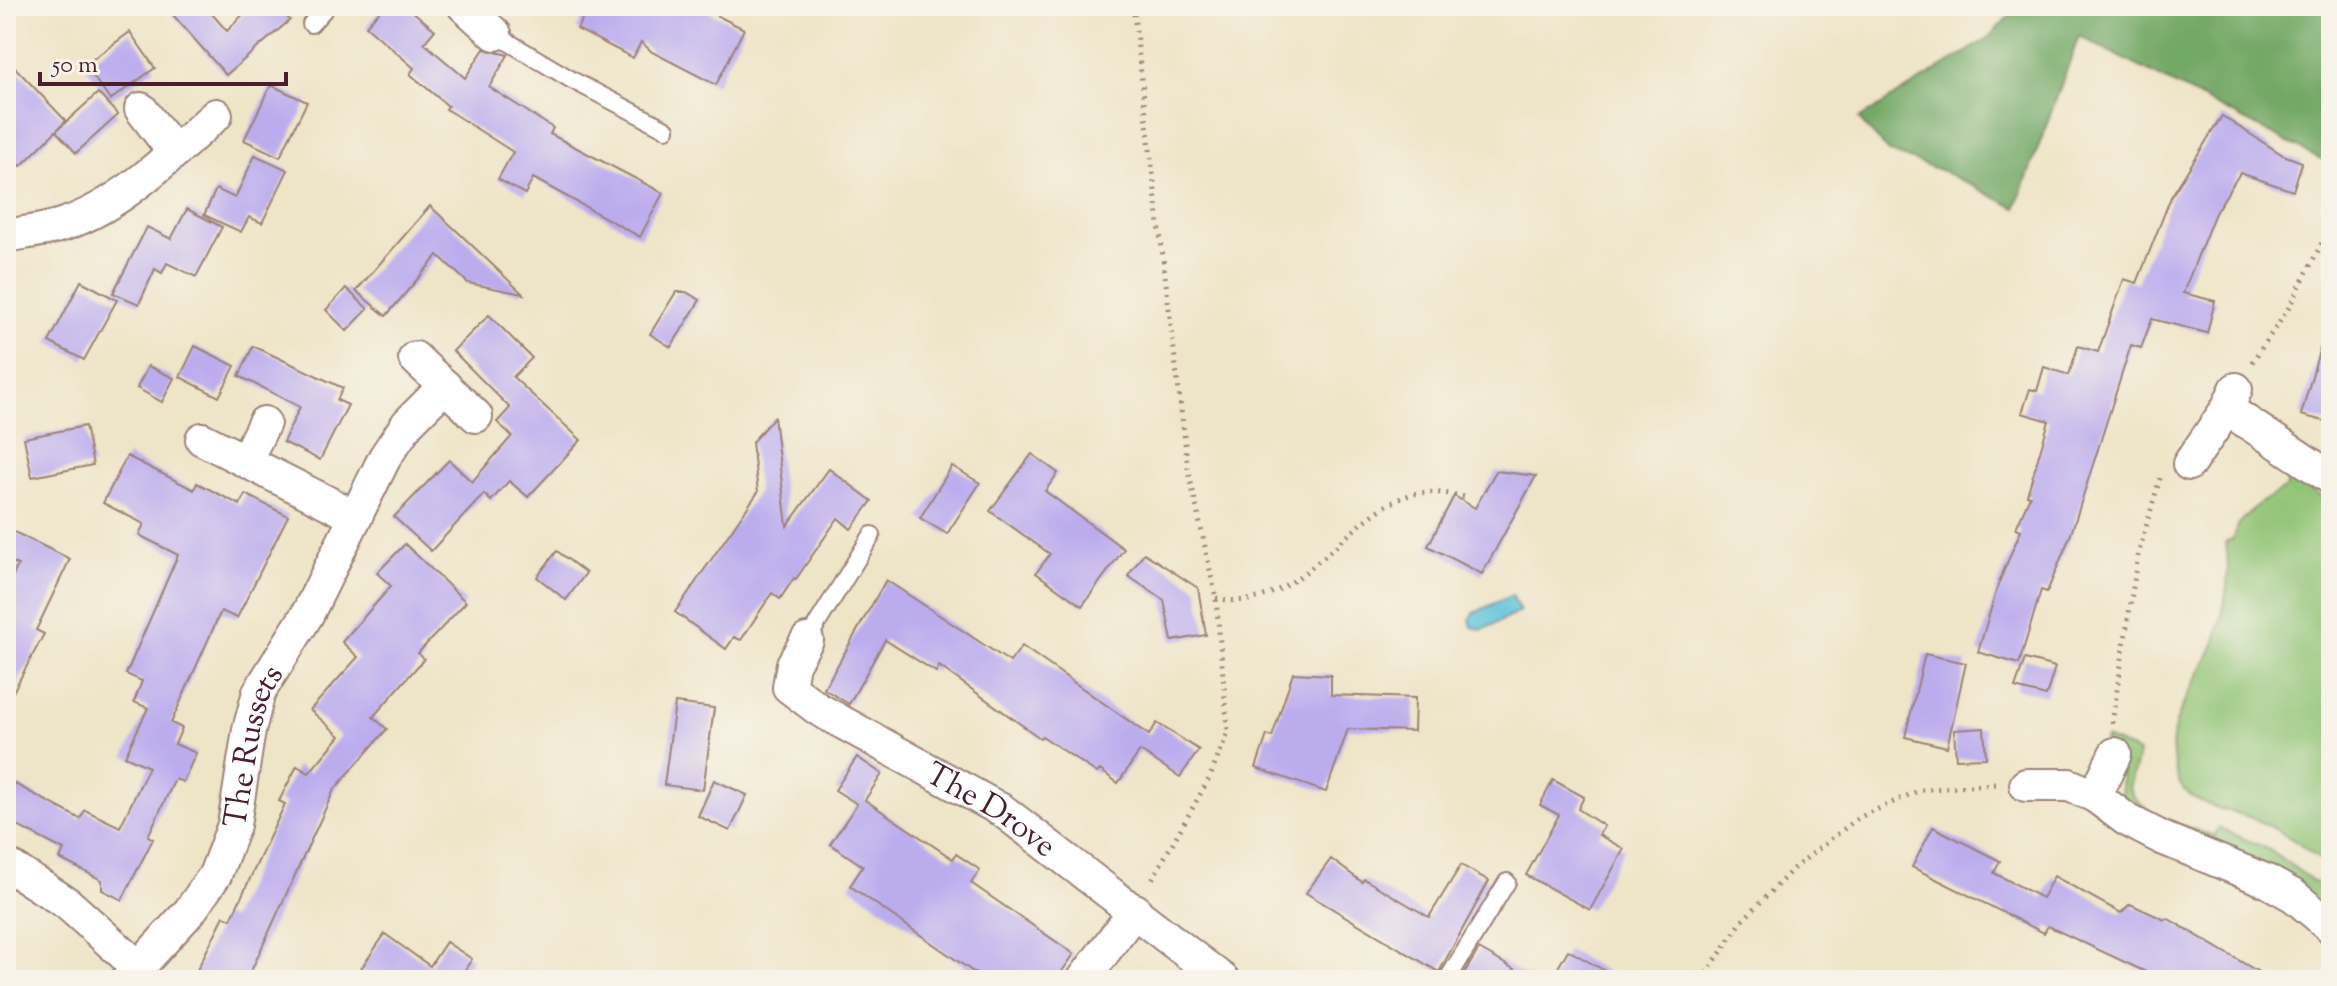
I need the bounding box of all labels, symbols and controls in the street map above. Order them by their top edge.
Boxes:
scale bar [40,36,286,86]
text: 50 m [50,49,98,83]
street label: The Russets [214,657,296,831]
street label: The Drove [916,753,1065,870]

